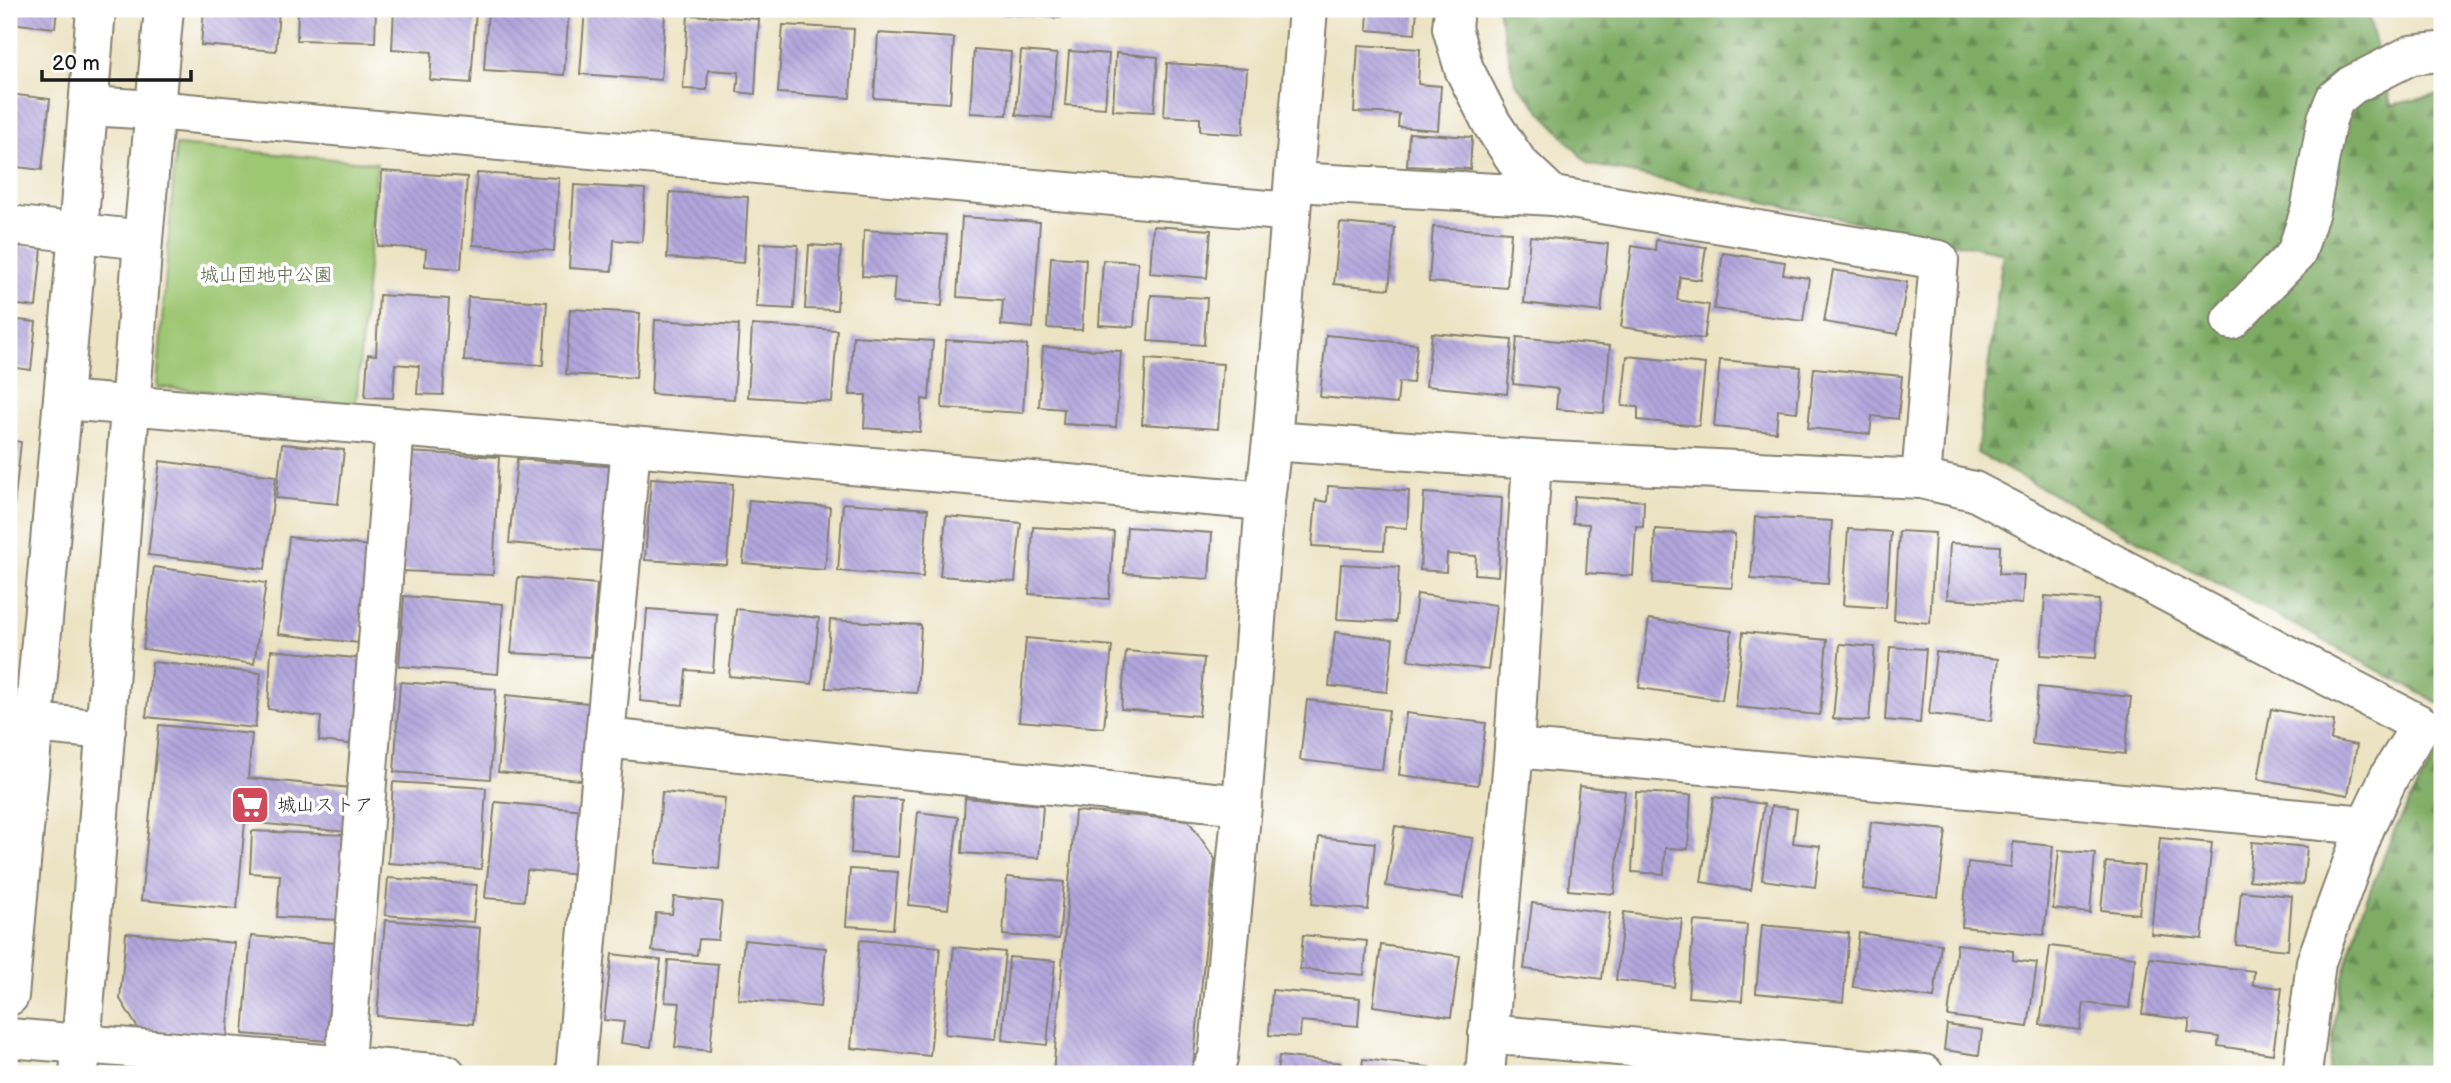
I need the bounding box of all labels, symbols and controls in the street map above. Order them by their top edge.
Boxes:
scale bar [42,38,191,82]
text: 20 m [52,51,100,76]
park label: 城山団地中公園 [199,264,333,287]
supermarket icon: 城山ストア [229,784,271,826]
place label: 城山ストア [277,794,374,817]

